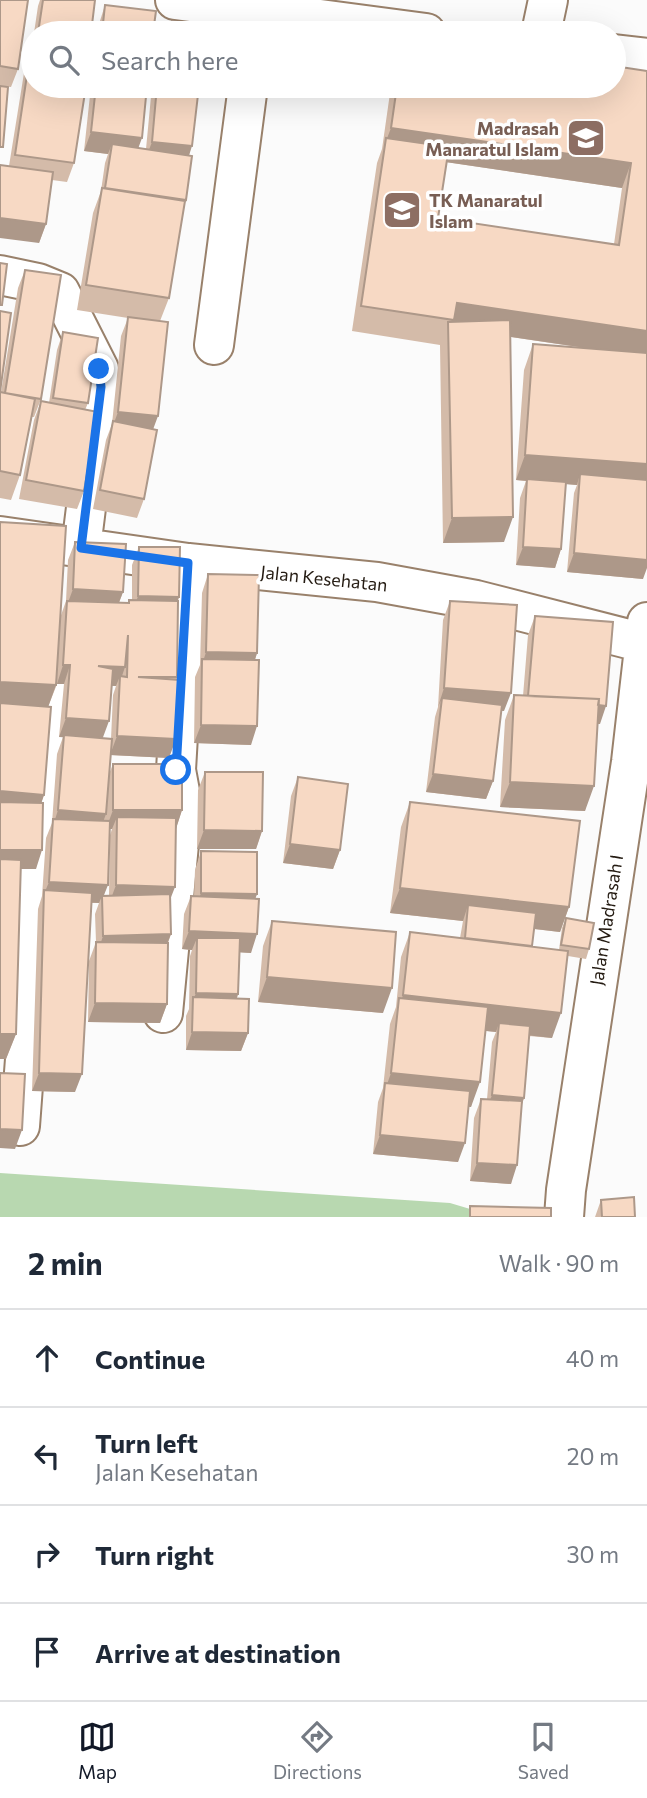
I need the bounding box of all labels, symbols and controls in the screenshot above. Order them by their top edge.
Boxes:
search box [21,21,626,98]
icon: search [45,41,83,79]
text: Search here [101,44,239,75]
place label: Madrasah Manaratul Islam [425,117,559,160]
school or university icon: Madrasah Manaratul Islam [565,117,607,159]
school or university icon: TK Manaratul Islam [381,189,423,231]
place label: TK Manaratul Islam [429,189,543,232]
route end [83,353,114,384]
street label: Jalan Kesehatan [259,560,389,596]
route start [160,754,191,785]
street label: Jalan Madrasah I [585,853,627,987]
text: 2 min [28,1244,103,1281]
text: Walk · 90 m [499,1249,619,1277]
icon: ahead [28,1339,66,1377]
text: Continue [95,1343,205,1374]
text: 40 m [566,1344,619,1372]
text: Turn left [95,1427,198,1458]
icon: left [28,1437,66,1475]
text: 20 m [567,1442,619,1470]
text: Jalan Kesehatan [95,1458,258,1486]
icon: right [28,1535,66,1573]
text: Turn right [95,1539,214,1570]
text: 30 m [566,1540,619,1568]
icon: arrive [28,1633,66,1671]
text: Arrive at destination [95,1637,341,1668]
tab: Map [78,1718,117,1783]
tab: Directions [273,1718,362,1783]
tab: Saved [518,1718,569,1783]

